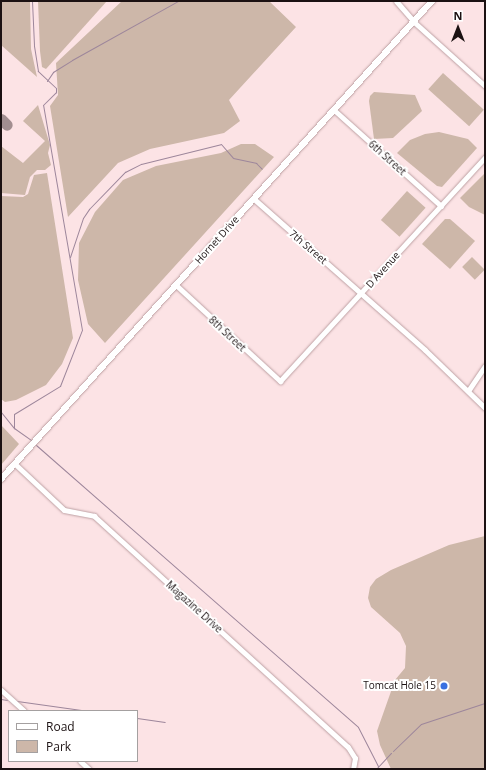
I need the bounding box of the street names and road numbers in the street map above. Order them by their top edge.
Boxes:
street label: 6th Street [366,138,408,178]
street label: Hornet Drive [193,214,241,266]
street label: 7th Street [287,227,329,267]
street label: D Avenue [364,249,402,291]
street label: 8th Street [206,314,248,354]
street label: Magazine Drive [163,579,225,635]

